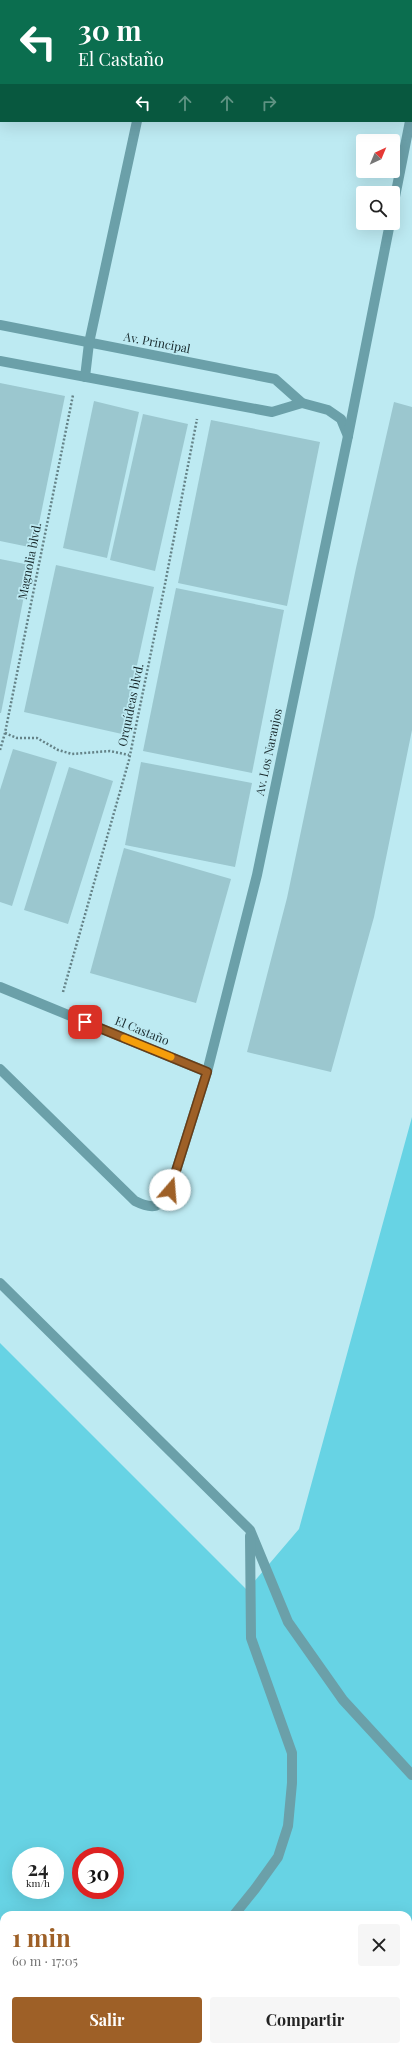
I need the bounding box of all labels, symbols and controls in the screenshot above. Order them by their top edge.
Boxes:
text: 30 m [78,11,142,48]
icon: left [12,16,64,68]
text: El Castaño [78,47,164,71]
icon: left [132,92,154,114]
icon: ahead [174,92,196,114]
icon: ahead [216,92,238,114]
icon: right [258,92,280,114]
north arrow [356,134,400,178]
map controls [356,134,400,230]
button: search [356,186,400,230]
street label: Av. Principal [121,328,192,356]
street label: Magnolia blvd. [14,521,44,601]
street label: Orquídeas blvd. [113,662,147,748]
street label: Av. Los Naranjos [251,707,285,798]
pin [68,1005,102,1039]
icon: arrive [74,1011,96,1033]
street label: El Castaño [113,1012,172,1048]
position arrow [149,1169,191,1211]
speed limit sign: 30 [72,1847,124,1899]
text: 24 [27,1854,49,1881]
text: km/h [26,1876,50,1890]
text: 1 min [12,1921,71,1953]
button: close [358,1924,400,1966]
text: 60 m · 17:05 [12,1952,78,1969]
button: Salir [12,1997,202,2043]
button: Compartir [210,1997,400,2043]

